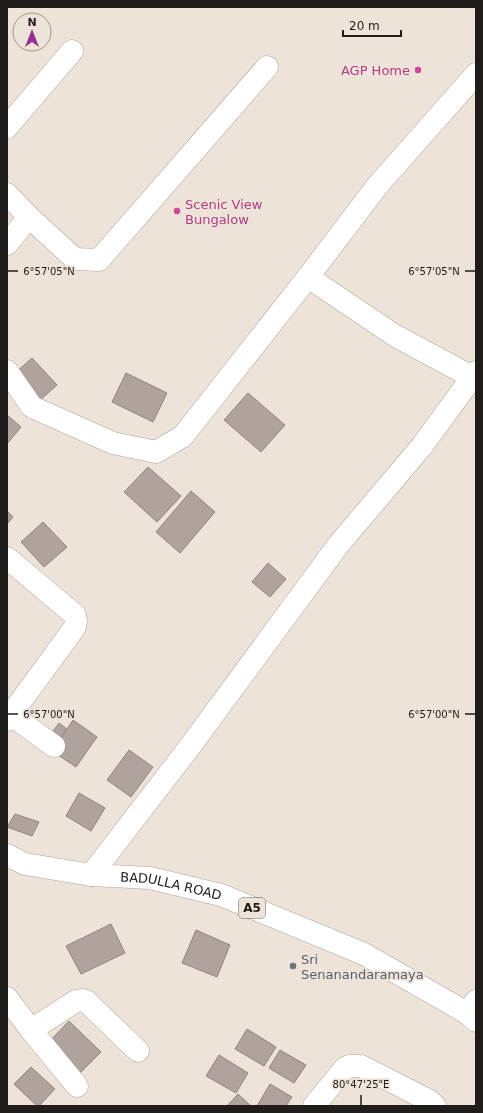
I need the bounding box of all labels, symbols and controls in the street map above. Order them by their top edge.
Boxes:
north arrow [12,12,52,52]
scale bar [343,12,401,38]
text: N [27,16,37,29]
text: 20 m [349,19,380,33]
place label: AGP Home [341,63,410,78]
marker: AGP Home [413,65,423,75]
place label: Scenic View Bungalow [185,197,263,227]
marker: Scenic View Bungalow [172,206,182,216]
text: 6°57'05"N [23,266,75,277]
text: 6°57'05"N [408,266,460,277]
text: 6°57'00"N [23,709,75,720]
text: 6°57'00"N [408,709,460,720]
street label: BADULLA ROAD [120,870,223,903]
road number: A5 [239,898,265,918]
place label: Sri Senanandaramaya [301,952,424,982]
marker: Sri Senanandaramaya [288,961,298,971]
text: 80°47'25"E [333,1079,389,1090]

